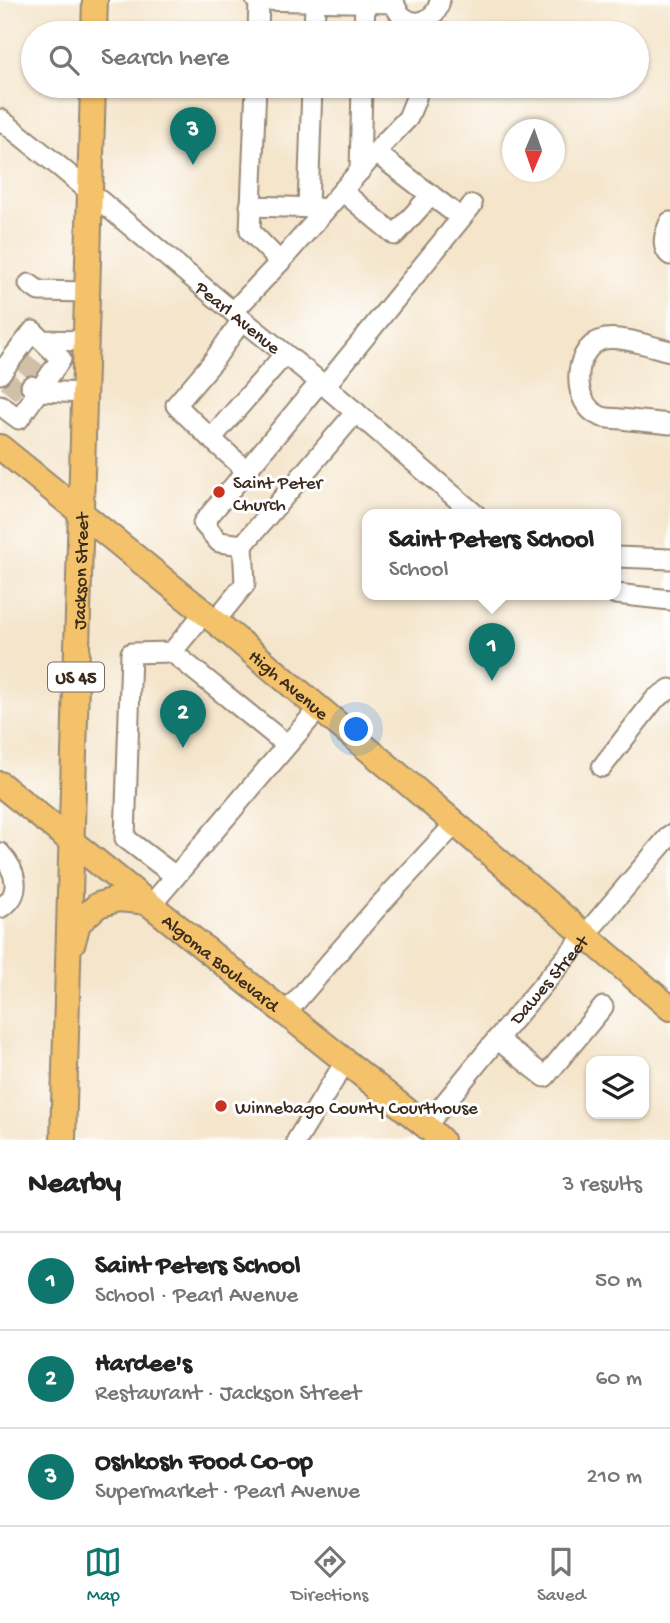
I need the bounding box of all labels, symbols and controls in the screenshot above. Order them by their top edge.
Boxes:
search box [21,21,649,98]
icon: search [45,41,83,79]
text: Search here [101,44,229,75]
pin: 3 [170,107,216,165]
north arrow [502,119,565,182]
street label: Pearl Avenue [189,277,284,361]
place label: Saint Peter Church [233,473,325,518]
marker: Saint Peter Church [211,484,227,500]
popup [362,509,621,600]
street label: Jackson Street [70,510,96,630]
text: Saint Peters School [389,526,594,557]
text: School [389,557,449,584]
pin: 1 [469,623,515,681]
street label: High Avenue [243,646,332,727]
road number: US 45 [48,662,104,692]
pin: 2 [160,690,206,748]
your location [339,712,373,746]
street label: Algoma Boulevard [156,910,284,1020]
street label: Dawes Street [505,930,596,1032]
map controls [586,1056,649,1119]
button: layers [586,1056,649,1119]
marker: Winnebago County Courthouse [213,1098,229,1114]
place label: Winnebago County Courthouse [235,1098,478,1121]
text: Nearby [28,1168,121,1203]
text: 3 results [562,1172,642,1199]
text: Saint Peters School [95,1252,301,1283]
text: 1 [46,1268,56,1295]
text: 50 m [595,1268,642,1295]
text: School · Pearl Avenue [95,1283,298,1310]
text: Hardee's [95,1350,192,1381]
text: 2 [45,1366,57,1393]
text: 60 m [596,1366,642,1393]
text: Restaurant · Jackson Street [95,1381,361,1408]
text: Oshkosh Food Co-op [95,1448,313,1479]
text: 3 [45,1464,57,1491]
text: 210 m [587,1464,642,1491]
text: Supermarket · Pearl Avenue [95,1479,360,1506]
tab: Map [84,1543,122,1608]
tab: Directions [291,1543,368,1608]
tab: Saved [537,1543,586,1608]

